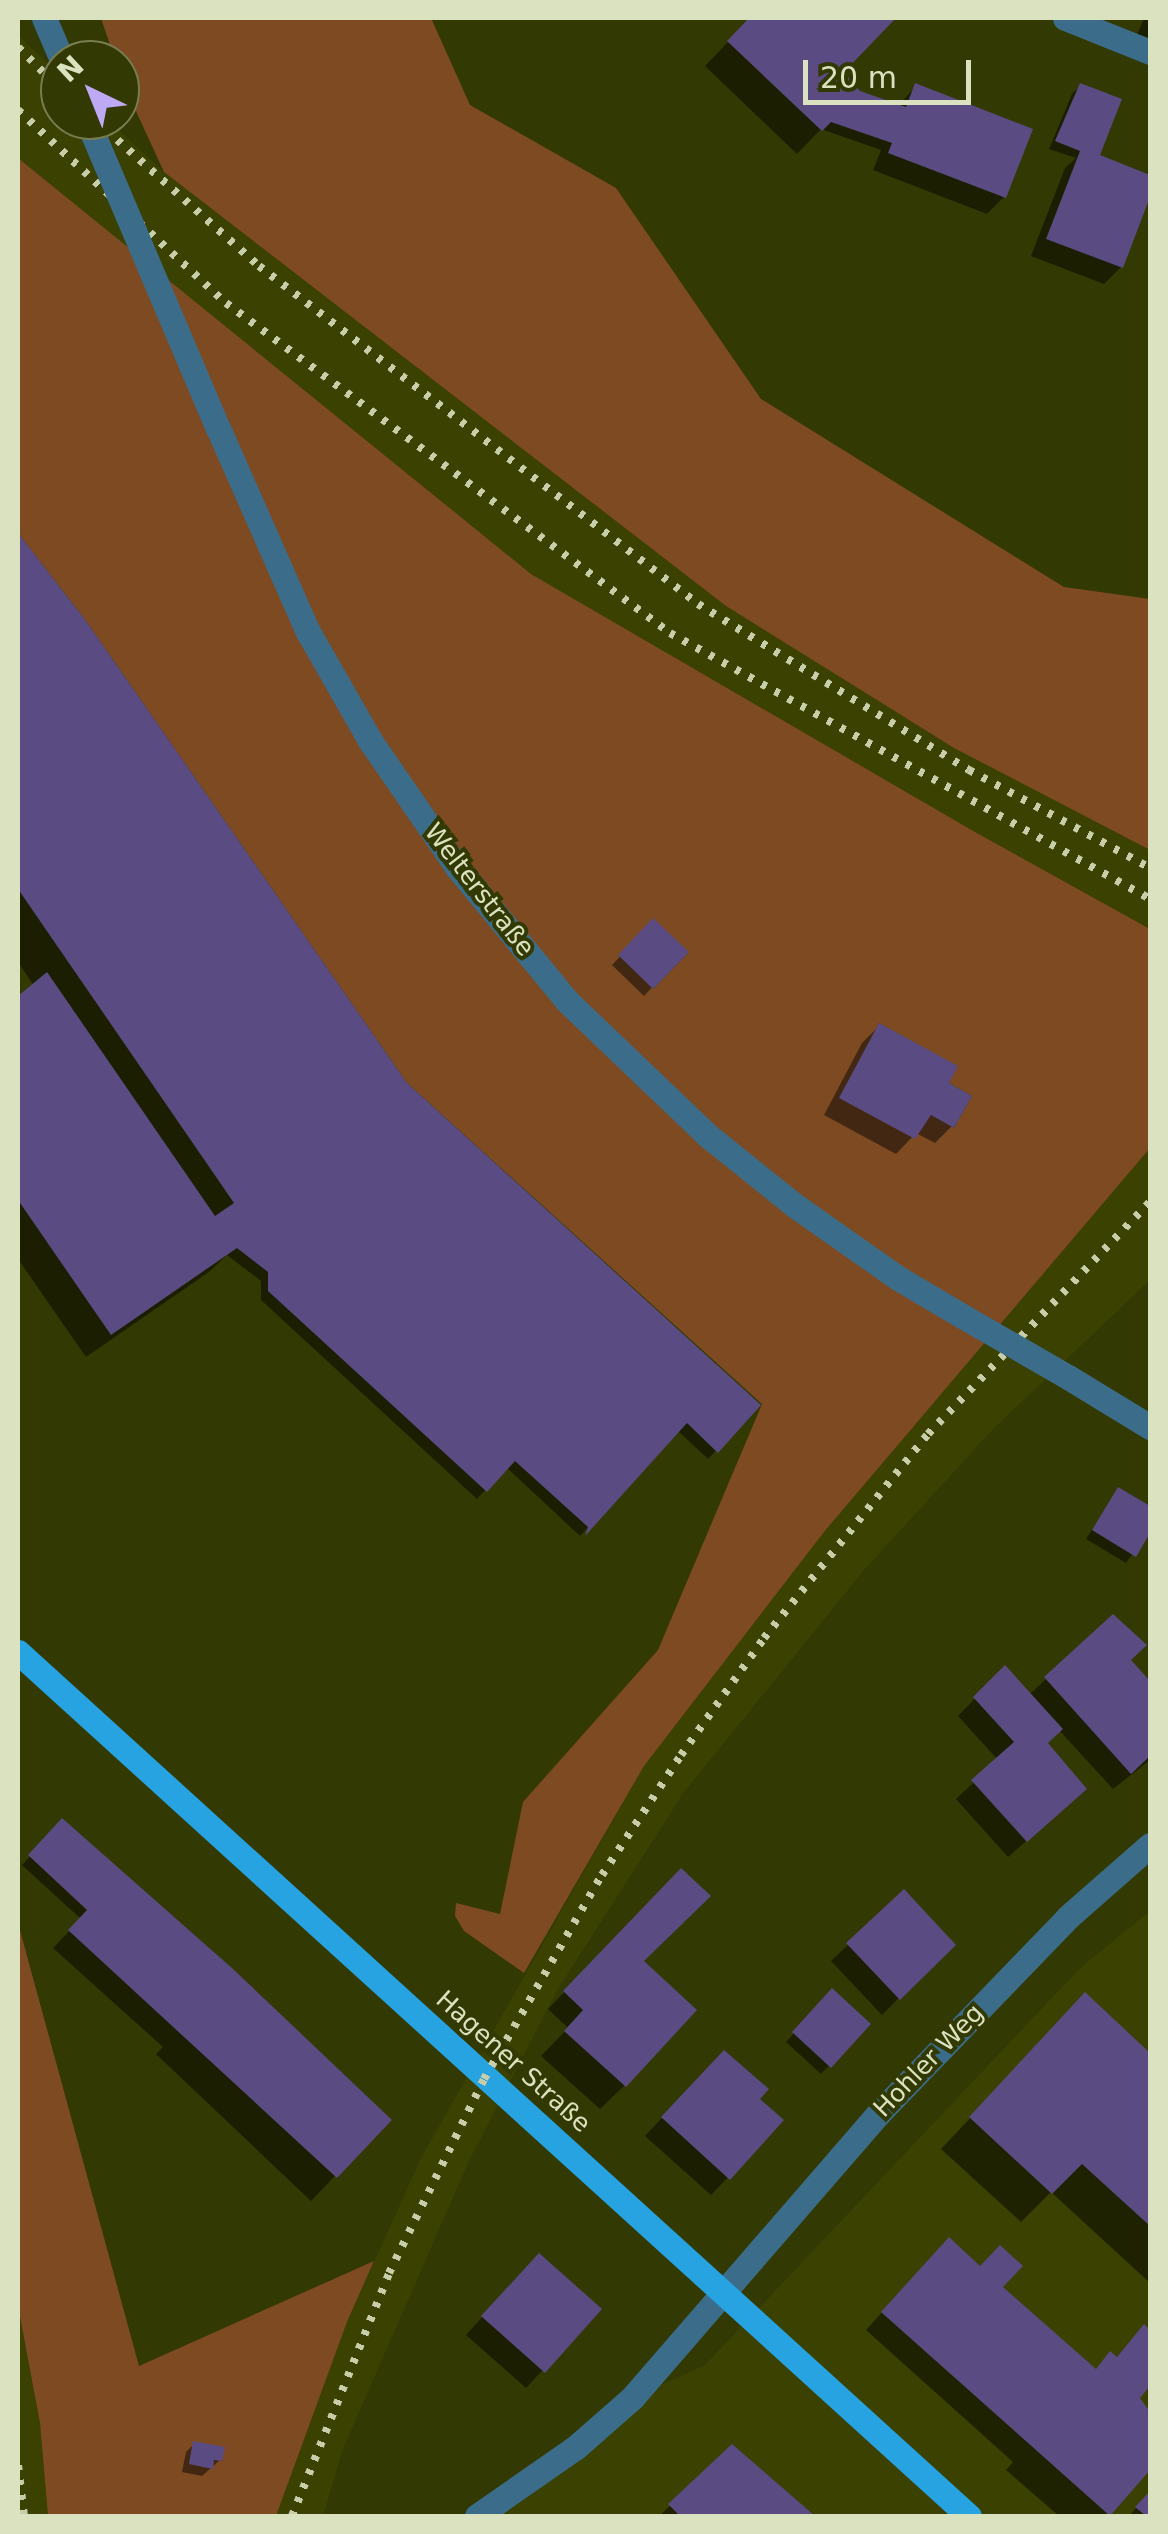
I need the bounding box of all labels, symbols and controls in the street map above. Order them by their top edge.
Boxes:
north arrow [40,40,140,140]
scale bar [808,40,976,102]
text: N [51,49,90,89]
text: 20 m [820,60,897,95]
street label: Welterstraße [418,817,540,963]
street label: Hagener Straße [430,1985,596,2139]
street label: Hohler Weg [868,1998,990,2124]

